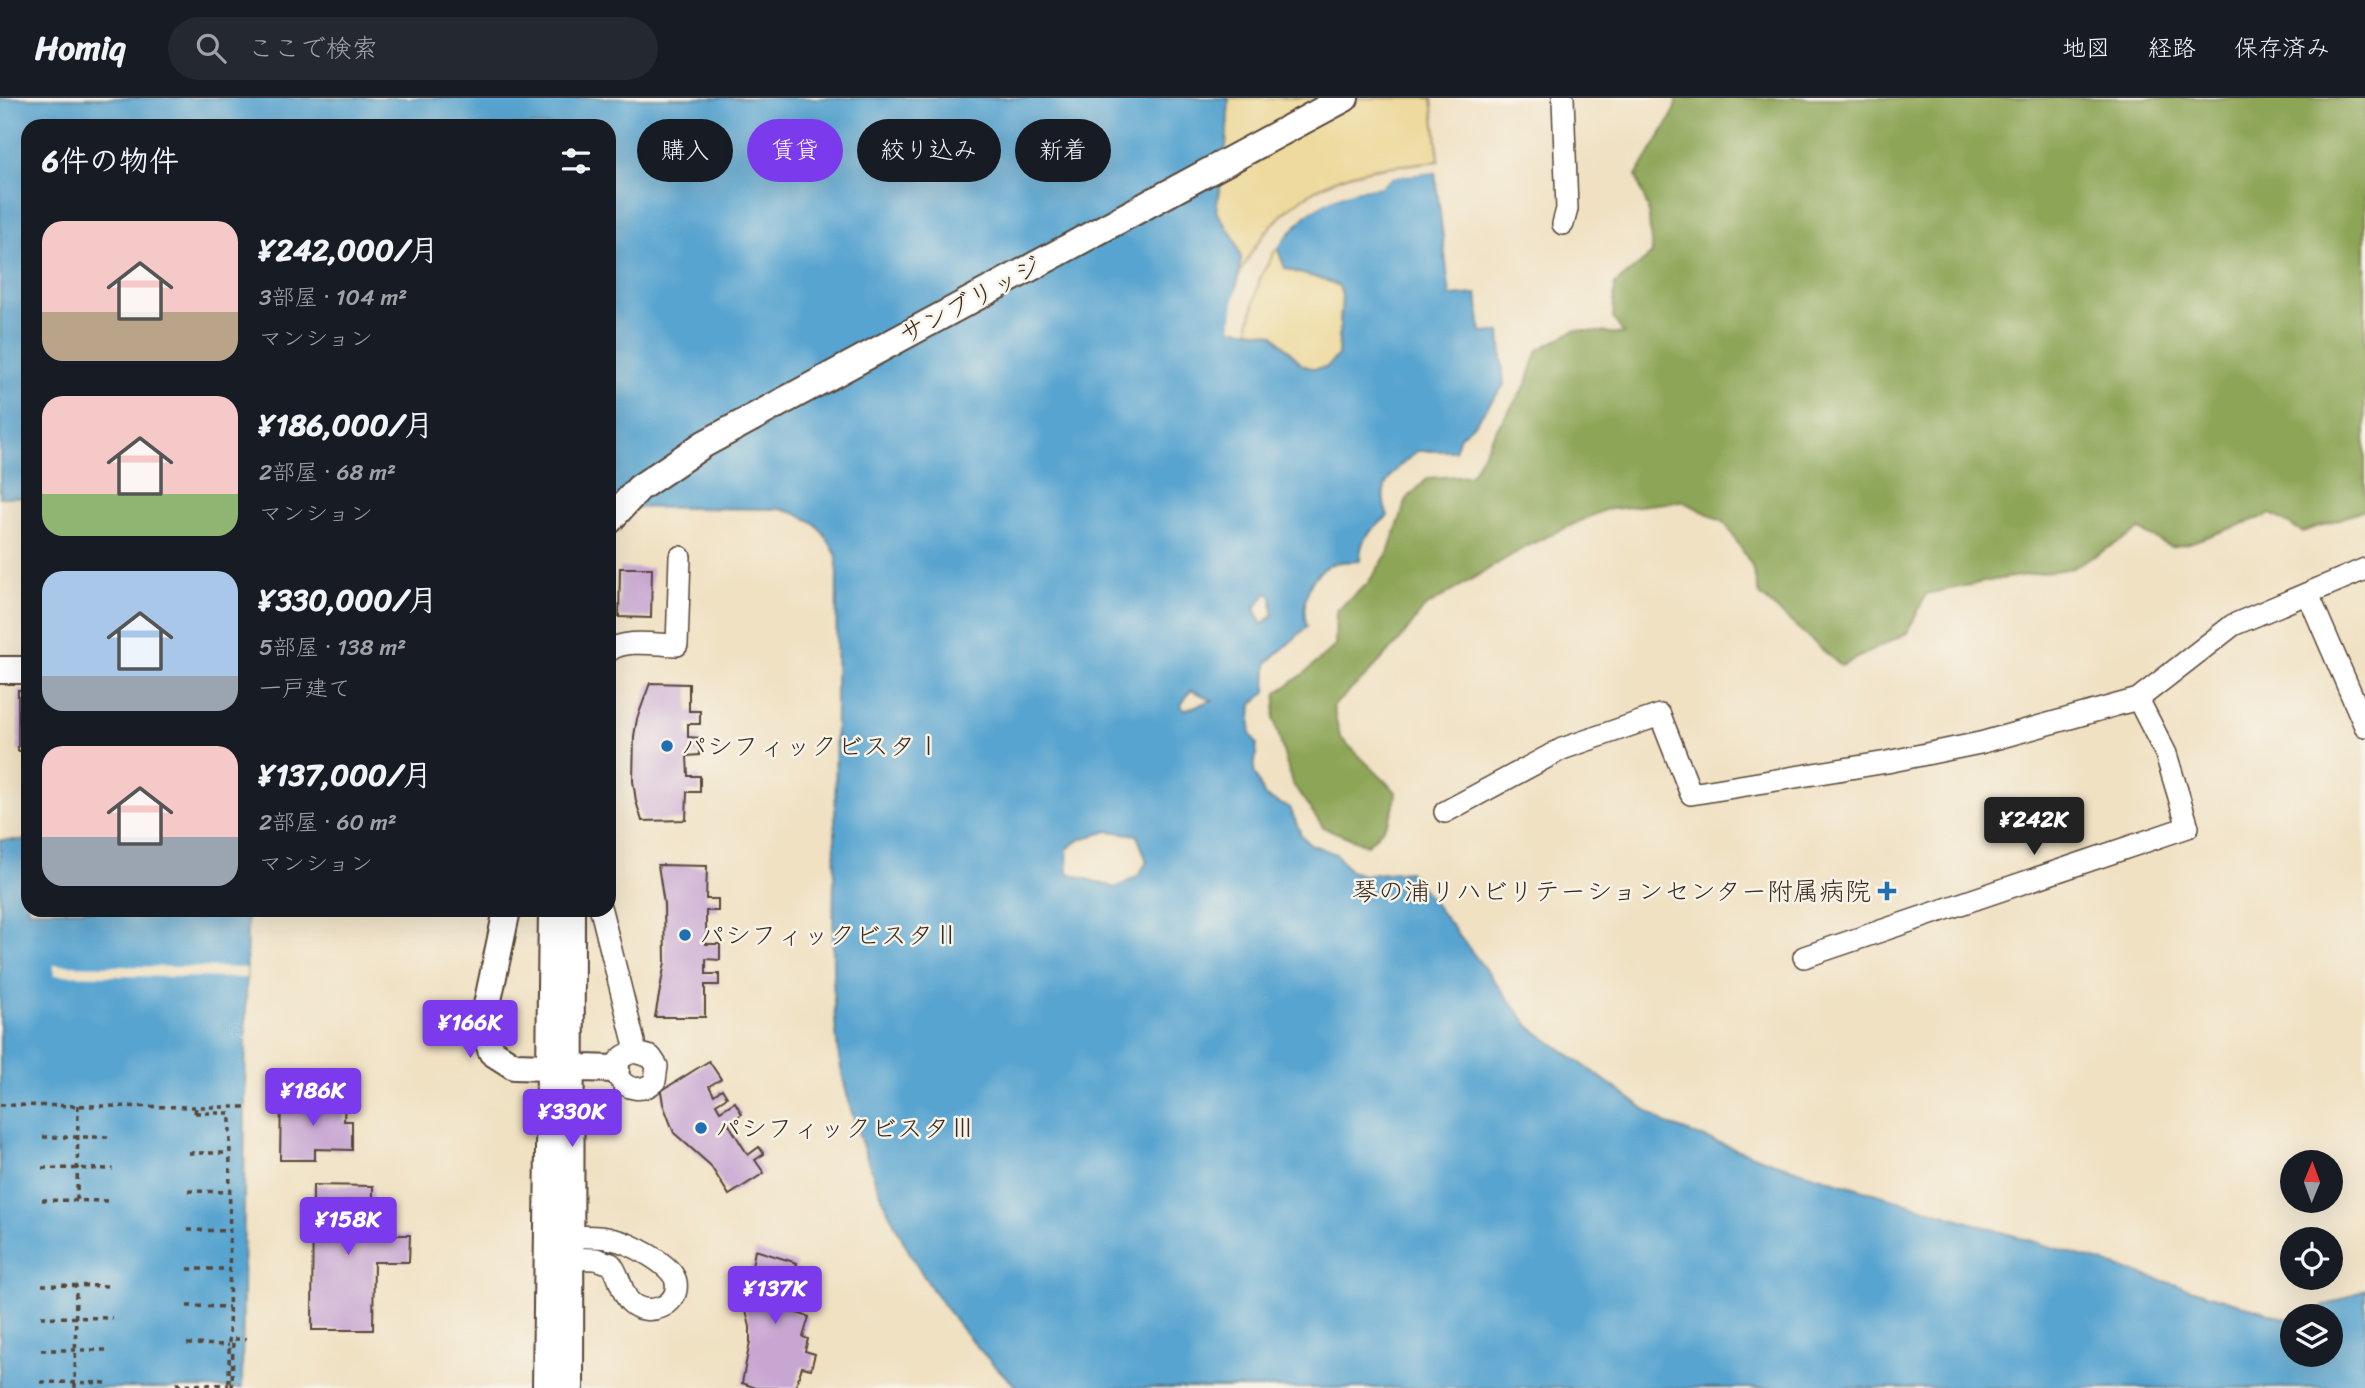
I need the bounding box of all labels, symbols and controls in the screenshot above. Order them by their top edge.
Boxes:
search box [168,17,658,80]
text: Homiq [35,19,126,77]
text: ここで検索 [248,25,378,71]
text: 地図 [2062,27,2110,69]
text: 経路 [2148,27,2196,69]
text: 保存済み [2234,27,2330,69]
icon: search [192,29,230,67]
chip: 購入 [637,119,733,182]
chip: 賃貸 [747,119,843,182]
chip: 絞り込み [857,119,1001,182]
chip: 新着 [1015,119,1111,182]
text: 6件の物件 [42,134,179,188]
icon: filters [557,142,595,180]
text: ¥242,000/月 [259,223,439,277]
street label: サンブリッジ [890,243,1050,357]
icon: home [98,249,182,333]
text: 3部屋 · 104 m² [259,277,407,318]
text: マンション [259,318,373,359]
text: ¥186,000/月 [259,398,433,452]
icon: home [98,424,182,508]
text: 2部屋 · 68 m² [259,452,396,493]
text: マンション [259,493,373,534]
text: ¥330,000/月 [259,573,437,627]
icon: home [98,599,182,683]
text: 5部屋 · 138 m² [259,627,406,668]
text: 一戸建て [259,668,351,709]
place label: パシフィックビスタⅠ [681,723,942,769]
marker: パシフィックビスタⅠ [659,738,675,754]
text: ¥137,000/月 [259,748,432,802]
icon: home [98,774,182,858]
pin: ¥242K [1985,798,2083,857]
text: ¥242K [2000,799,2068,840]
text: 2部屋 · 60 m² [259,802,397,843]
text: マンション [259,843,373,884]
place label: 琴の浦リハビリテーションセンター附属病院 [1352,868,1871,914]
marker: 琴の浦リハビリテーションセンター附属病院 [1877,881,1897,901]
place label: パシフィックビスタⅡ [699,912,960,958]
marker: パシフィックビスタⅡ [677,927,693,943]
pin: ¥166K [421,1000,519,1060]
text: ¥166K [439,1002,501,1043]
pin: ¥186K [264,1068,362,1128]
text: ¥186K [281,1070,345,1111]
pin: ¥330K [523,1090,621,1149]
text: ¥330K [539,1091,605,1132]
place label: パシフィックビスタⅢ [715,1105,976,1151]
marker: パシフィックビスタⅢ [693,1120,709,1136]
north arrow [2280,1150,2343,1213]
map controls [2280,1150,2343,1367]
pin: ¥158K [299,1198,397,1257]
text: ¥158K [316,1199,380,1240]
button: locate [2280,1227,2343,1290]
pin: ¥137K [726,1266,824,1326]
text: ¥137K [744,1268,806,1309]
button: layers [2280,1304,2343,1367]

